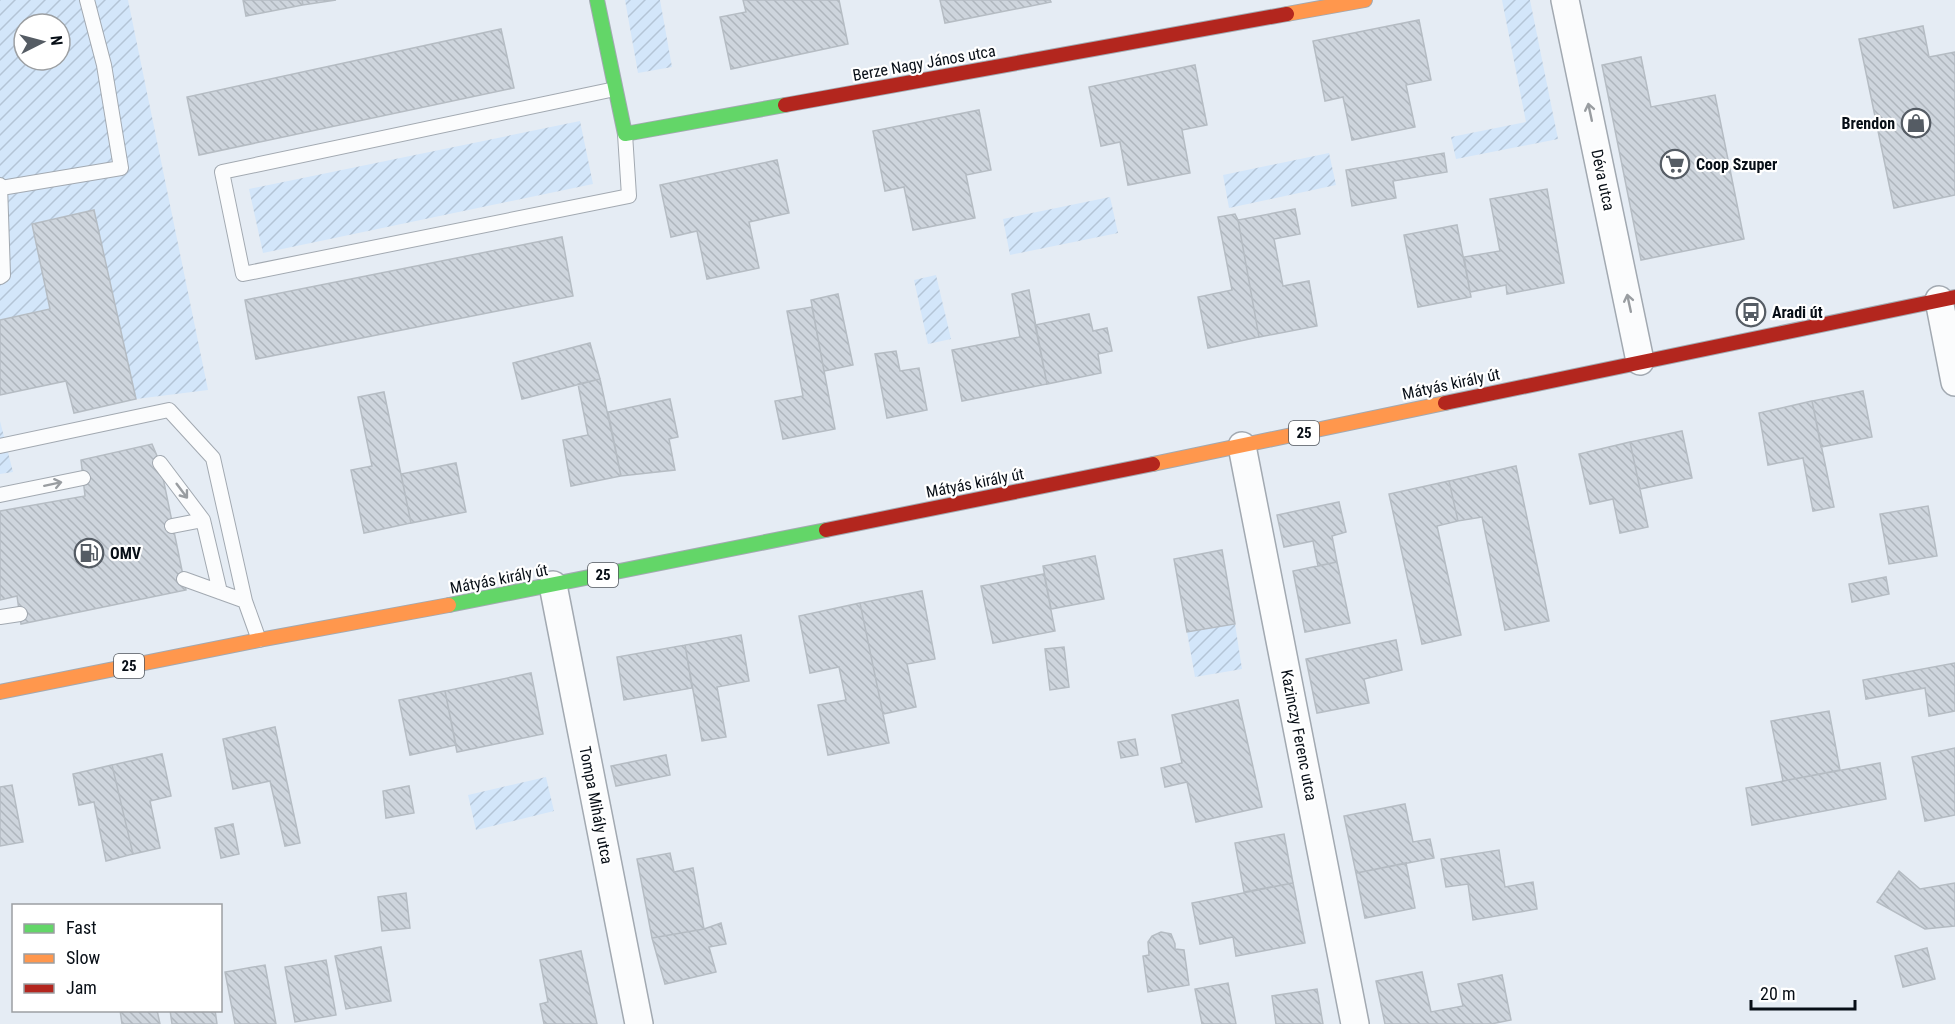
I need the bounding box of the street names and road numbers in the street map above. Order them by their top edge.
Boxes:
street label: Berze Nagy János utca [851,41,997,85]
street label: Déva utca [1587,148,1619,212]
street label: Mátyás király út [1400,364,1502,404]
road number: 25 [1289,421,1319,445]
street label: Mátyás király út [924,464,1026,502]
street label: Mátyás király út [448,560,550,598]
road number: 25 [588,563,618,587]
road number: 25 [114,654,144,678]
street label: Kazinczy Ferenc utca [1277,668,1321,802]
street label: Tompa Mihály utca [575,745,617,865]

